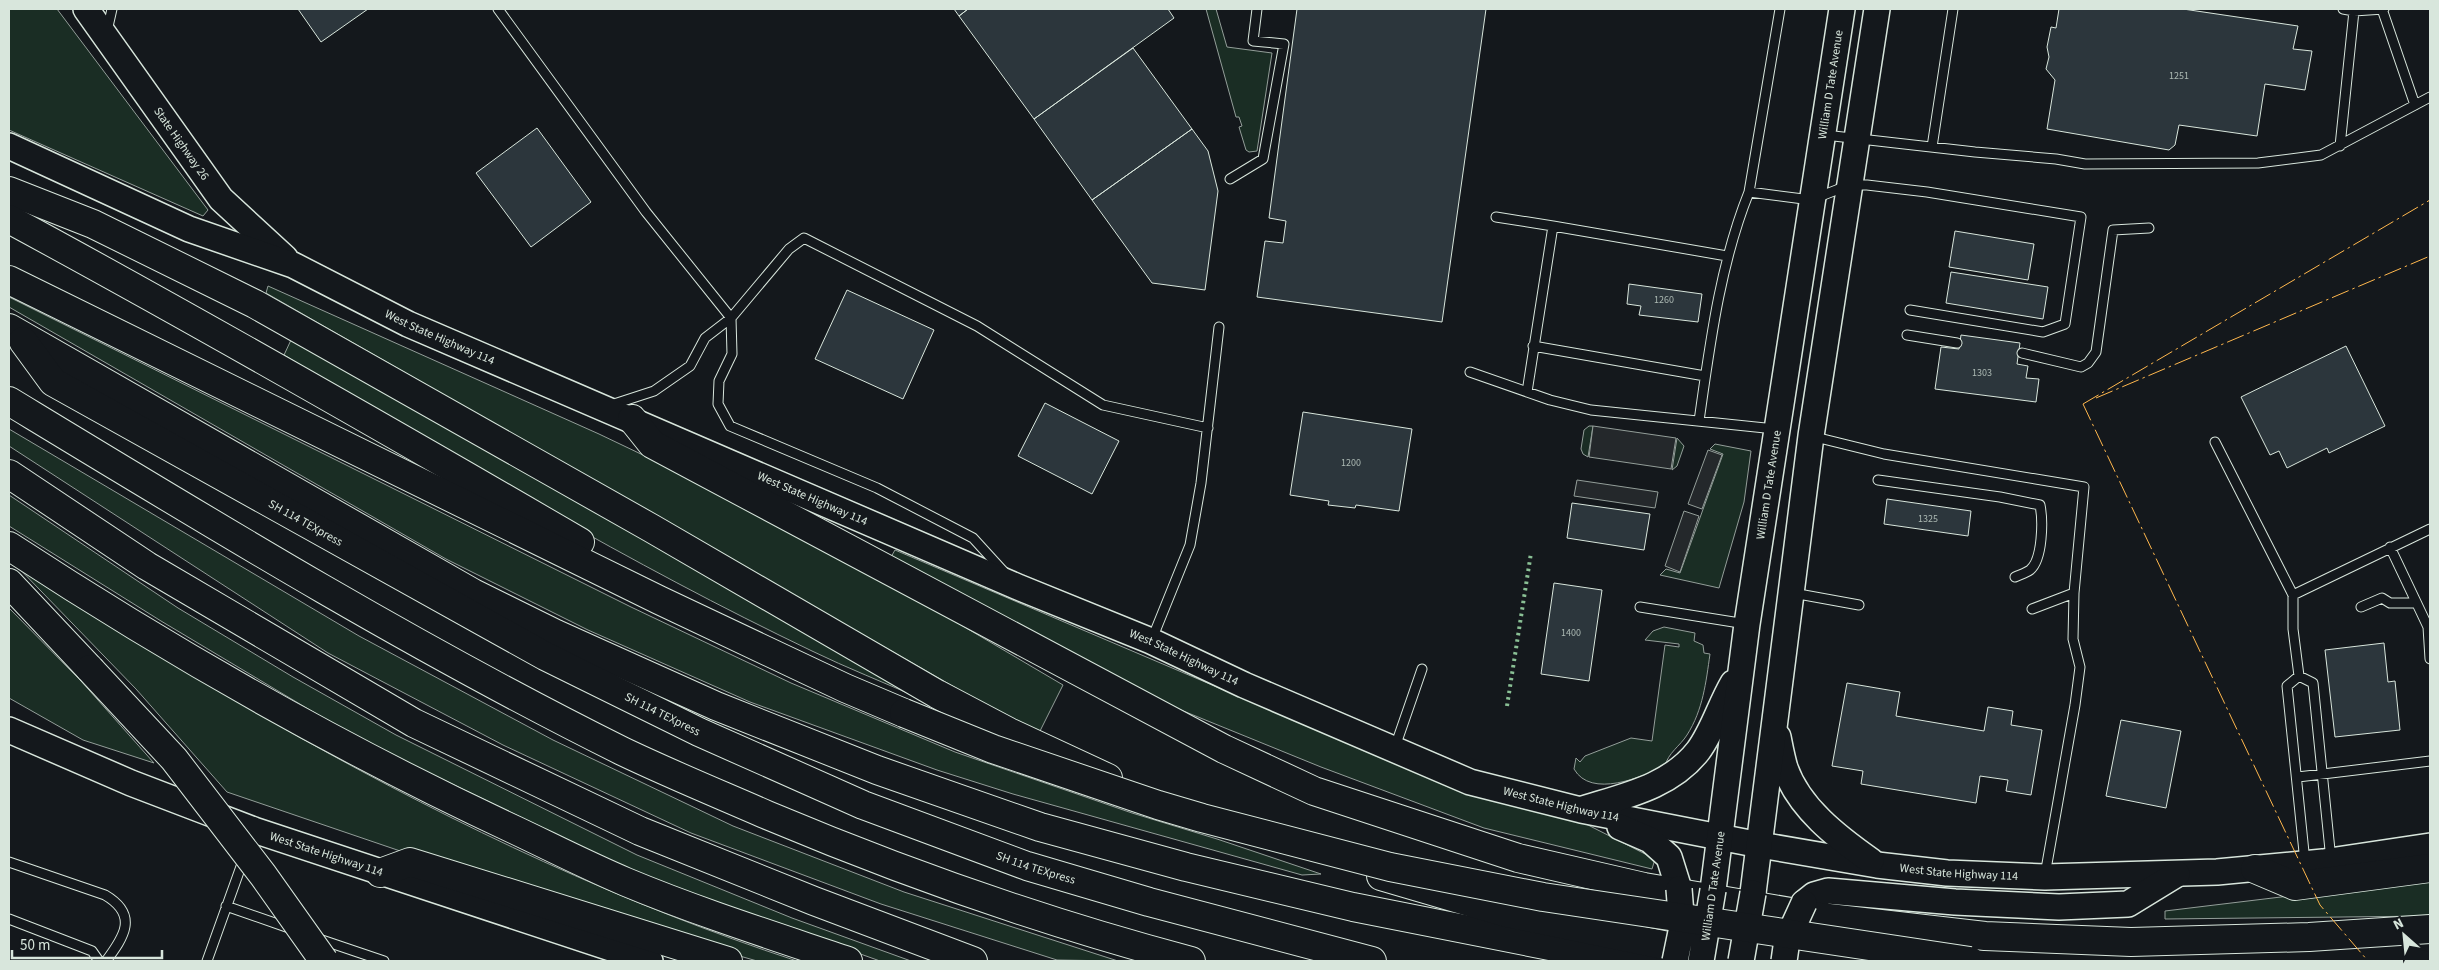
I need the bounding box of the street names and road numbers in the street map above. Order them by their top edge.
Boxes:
street label: William D Tate Avenue [1814,29,1848,140]
street label: State Highway 26 [149,104,213,184]
street label: West State Highway 114 [382,306,497,369]
street label: William D Tate Avenue [1752,429,1786,541]
street label: West State Highway 114 [754,468,870,530]
street label: SH 114 TEXpress [265,496,346,551]
street label: West State Highway 114 [1127,625,1241,690]
street label: SH 114 TEXpress [621,689,703,740]
street label: West State Highway 114 [1501,783,1621,826]
street label: West State Highway 114 [267,828,385,881]
street label: William D Tate Avenue [1697,830,1730,942]
street label: SH 114 TEXpress [993,847,1077,889]
street label: West State Highway 114 [1899,860,2018,885]

